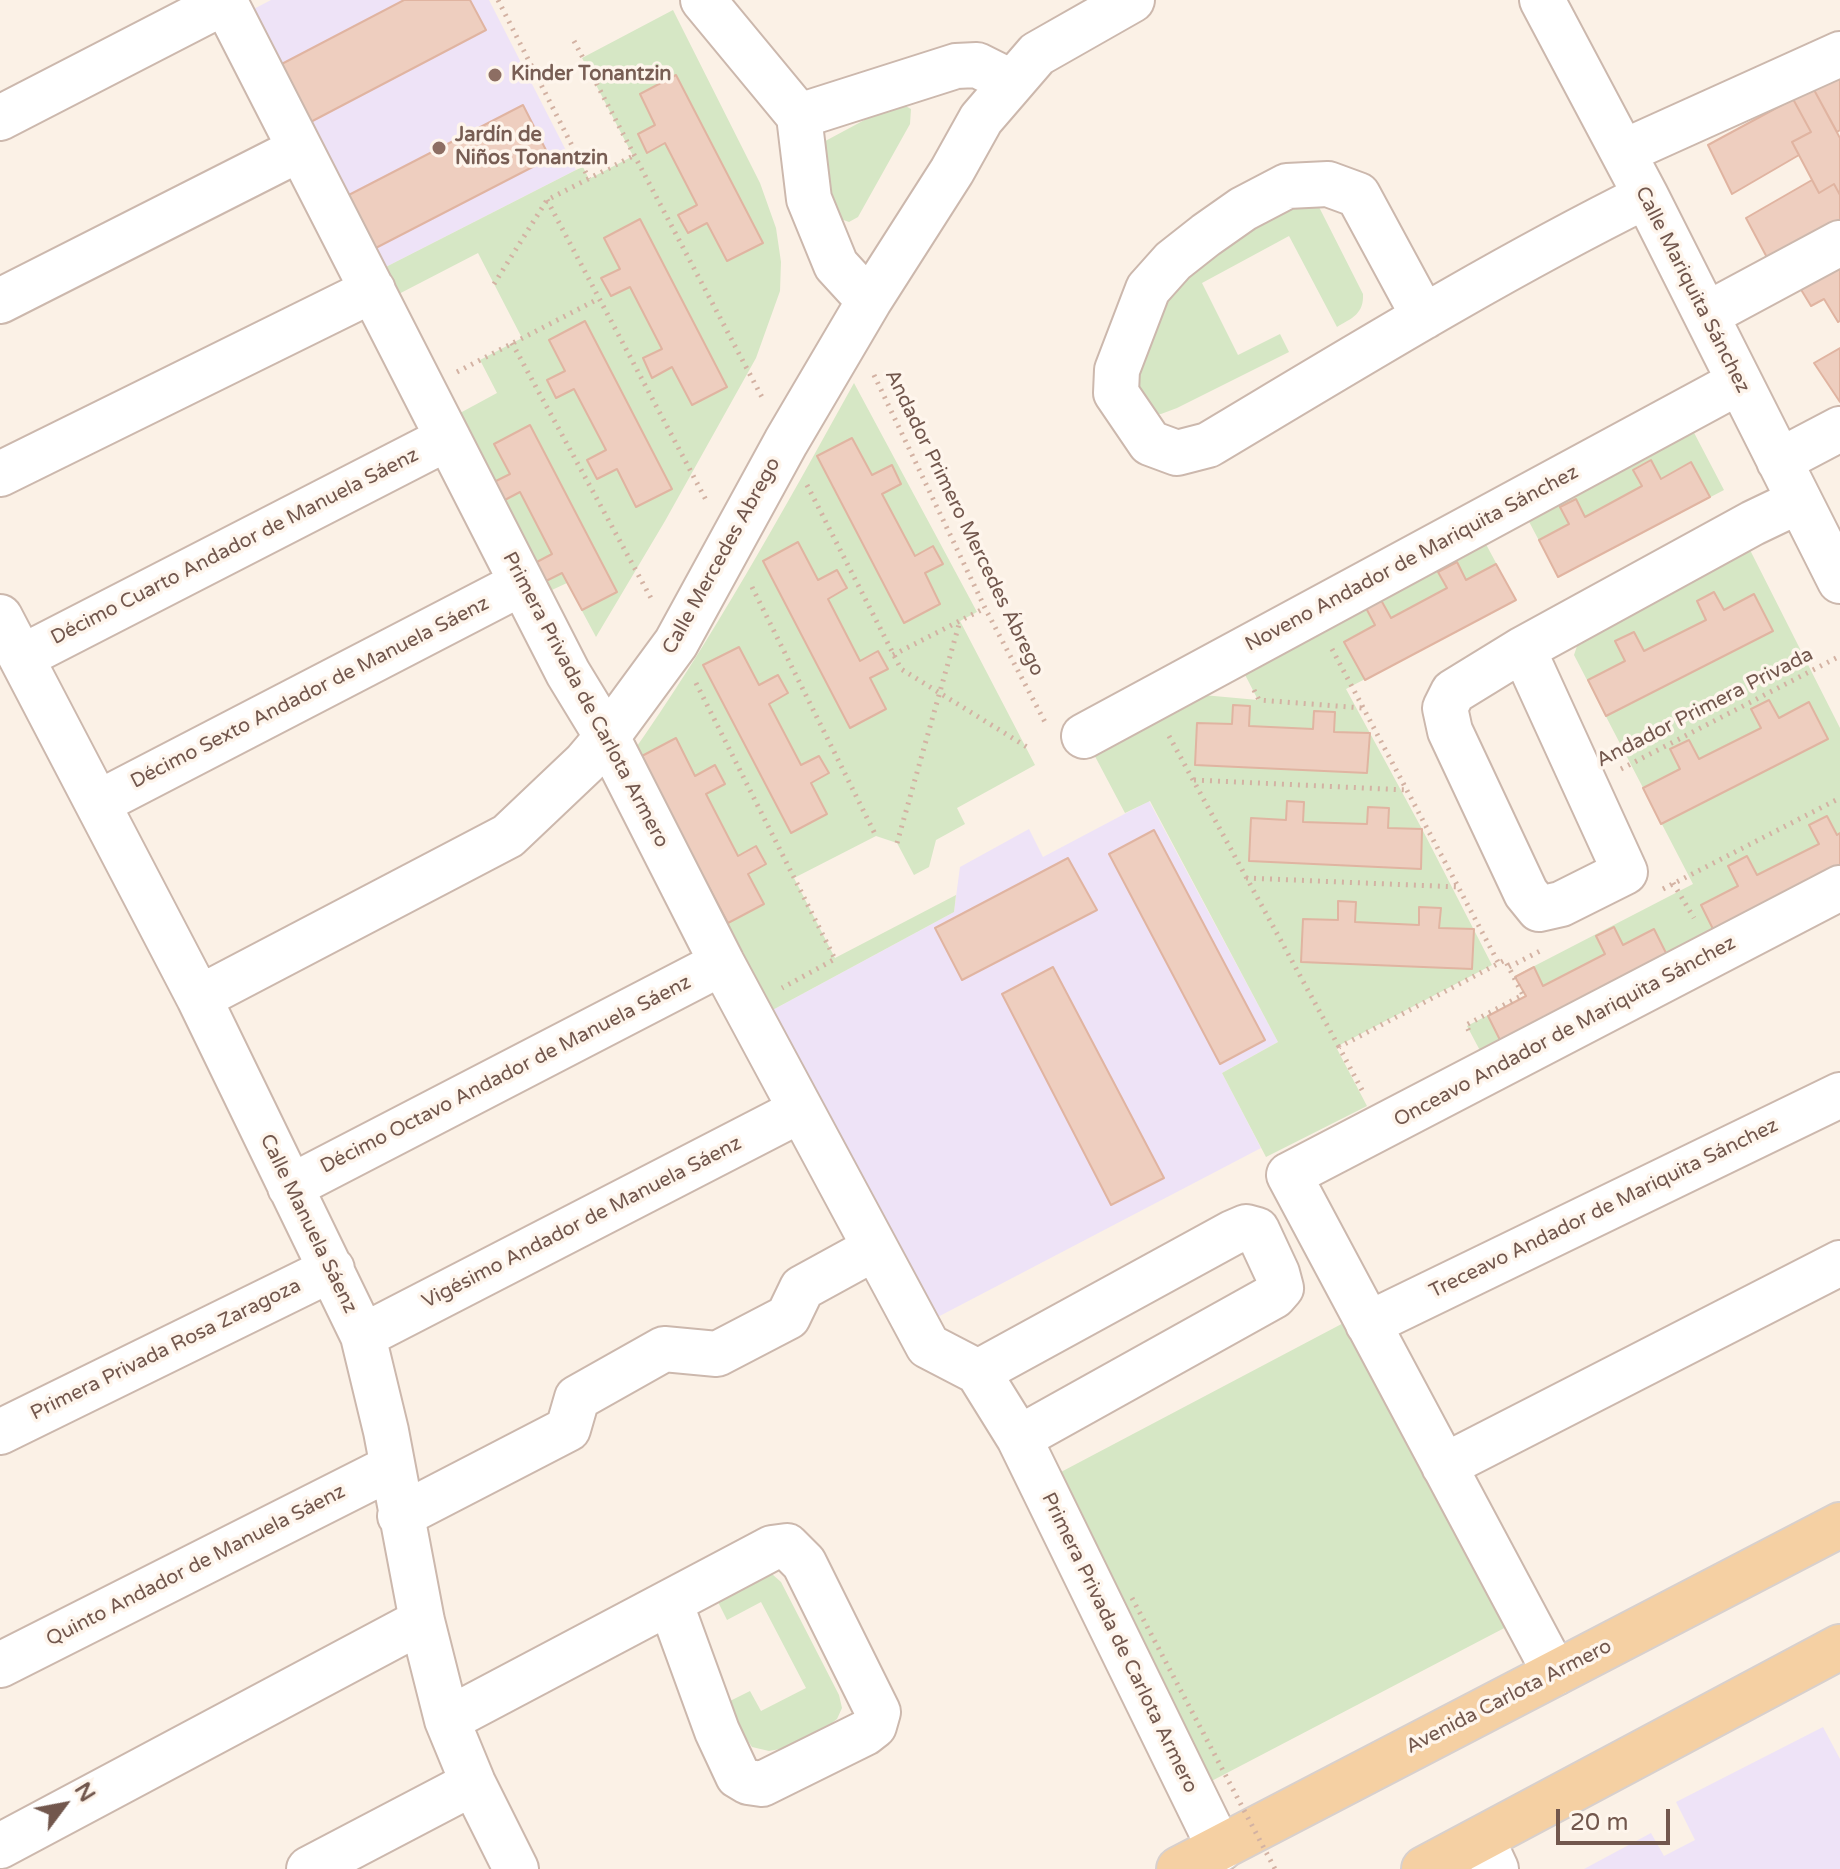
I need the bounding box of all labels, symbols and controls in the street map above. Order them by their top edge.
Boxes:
place label: Kinder Tonantzin [511,63,672,87]
marker: Kinder Tonantzin [486,66,504,84]
place label: Jardín de Niños Tonantzin [455,124,608,171]
marker: Jardín de Niños Tonantzin [430,139,448,157]
street label: Calle Mariquita Sánchez [1629,183,1755,397]
street label: Andador Primero Mercedes Ábrego [879,366,1049,680]
street label: Décimo Cuarto Andador de Manuela Sáenz [47,443,423,651]
street label: Calle Mercedes Abrego [658,454,786,658]
street label: Noveno Andador de Mariquita Sánchez [1241,461,1583,657]
street label: Primera Privada de Carlota Armero [497,548,673,852]
street label: Décimo Sexto Andador de Manuela Sáenz [127,592,493,794]
street label: Andador Primera Privada [1593,643,1817,773]
street label: Onceavo Andador de Mariquita Sánchez [1390,931,1740,1133]
street label: Décimo Octavo Andador de Manuela Sáenz [317,971,695,1179]
street label: Treceavo Andador de Mariquita Sánchez [1426,1114,1782,1304]
street label: Calle Manuela Sáenz [254,1131,362,1317]
street label: Vigésimo Andador de Manuela Sáenz [418,1132,746,1314]
street label: Primera Privada Rosa Zaragoza [27,1274,305,1426]
street label: Quinto Andador de Manuela Sáenz [43,1480,349,1652]
street label: Primera Privada de Carlota Armero [1036,1489,1202,1797]
street label: Avenida Carlota Armero [1402,1635,1616,1759]
north arrow [24,1765,104,1845]
text: N [69,1778,100,1807]
scale bar [1560,1793,1674,1843]
text: 20 m [1570,1808,1628,1837]

